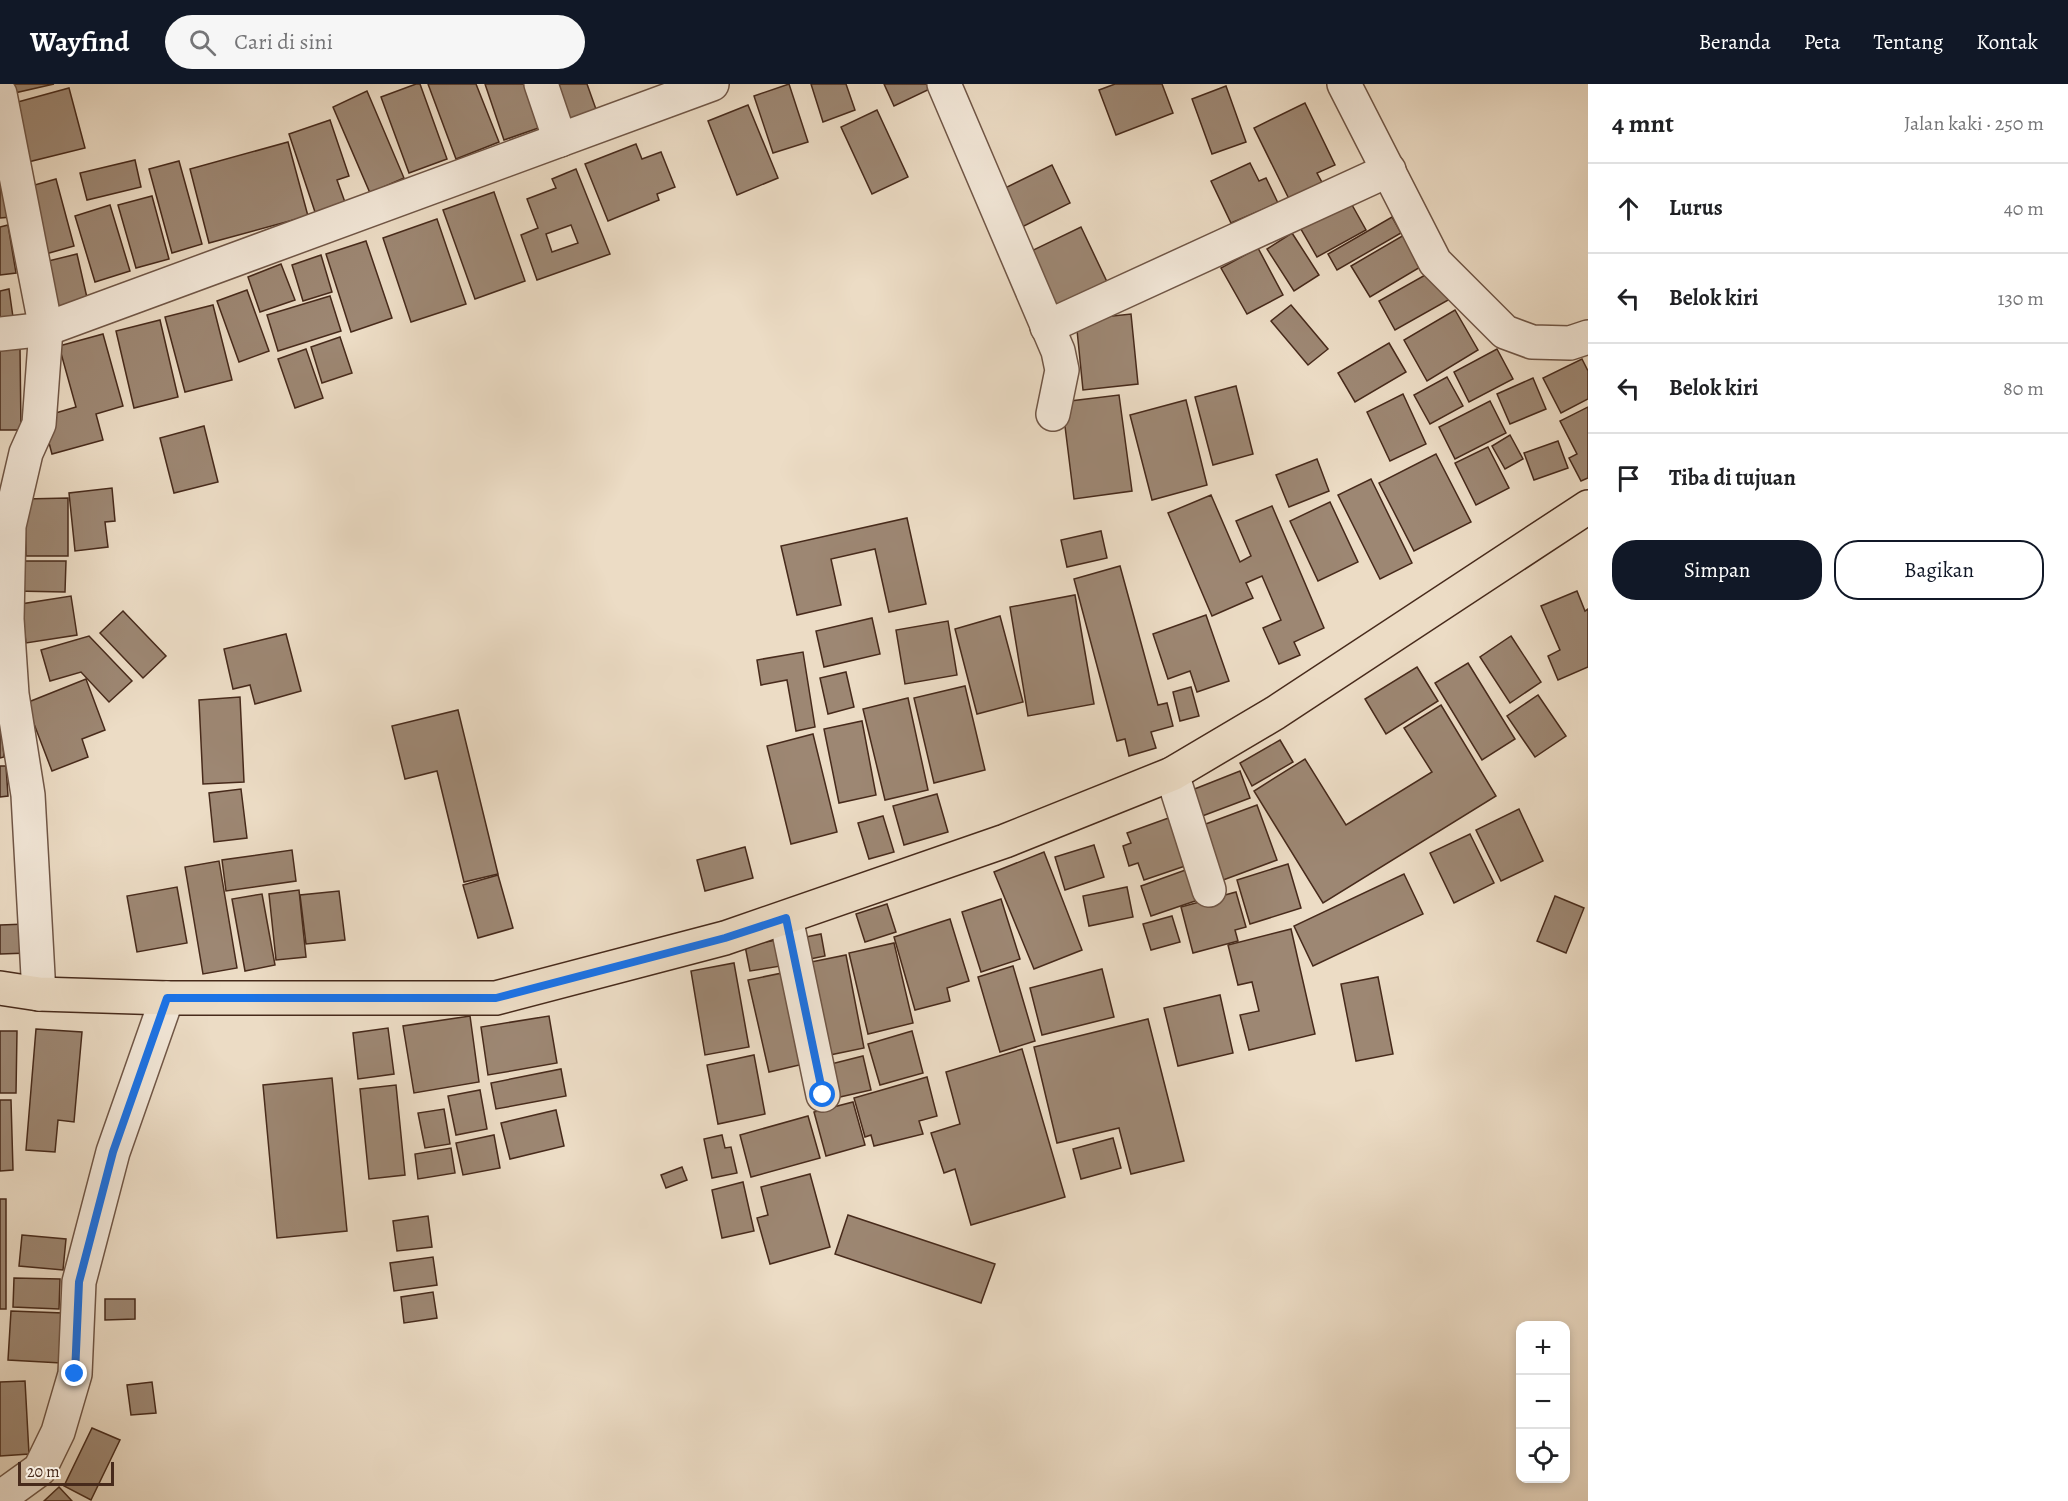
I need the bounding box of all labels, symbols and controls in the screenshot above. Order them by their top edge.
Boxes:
search box [165,15,585,69]
text: Wayfind [30,23,129,61]
icon: search [186,26,219,59]
text: Cari di sini [234,27,333,57]
text: Beranda [1699,28,1771,56]
text: Peta [1804,28,1840,56]
text: Tentang [1873,28,1943,56]
text: Kontak [1976,28,2038,56]
text: 4 mnt [1612,106,1674,141]
text: Jalan kaki · 250 m [1904,110,2044,137]
icon: ahead [1612,192,1645,225]
text: Lurus [1669,193,1723,223]
text: 40 m [2004,195,2044,222]
icon: left [1612,282,1645,315]
text: Belok kiri [1669,283,1758,313]
text: 130 m [1998,285,2044,312]
icon: left [1612,372,1645,405]
text: Belok kiri [1669,373,1758,403]
text: 80 m [2003,375,2044,402]
icon: arrive [1612,462,1645,495]
text: Tiba di tujuan [1669,463,1796,493]
button: Simpan [1612,540,1822,600]
button: Bagikan [1834,540,2044,600]
route start [809,1081,835,1107]
map controls [1516,1321,1570,1483]
button: + [1516,1321,1570,1375]
route end [61,1360,87,1386]
button: − [1516,1375,1570,1429]
button: locate [1516,1429,1570,1483]
scale bar [18,1459,114,1486]
text: 20 m [27,1461,60,1483]

